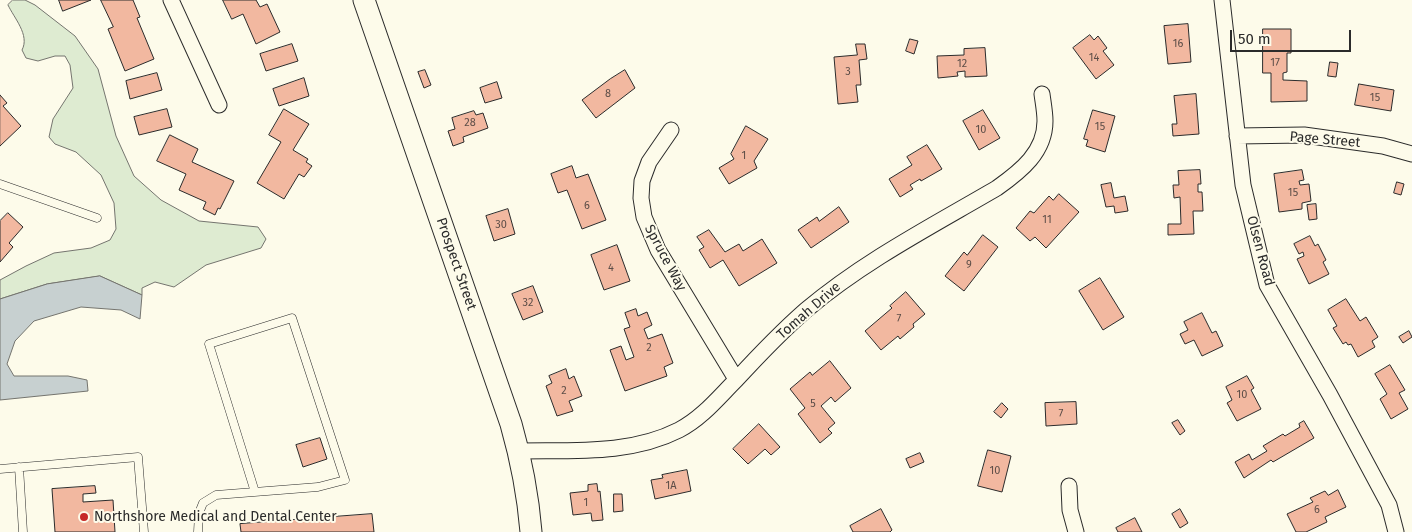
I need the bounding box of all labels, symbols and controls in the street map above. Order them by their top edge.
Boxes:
scale bar [1232,20,1353,52]
text: 50 m [1238,30,1271,48]
house number: 16 [1173,37,1183,51]
house number: 14 [1089,51,1099,65]
house number: 17 [1270,56,1280,70]
house number: 12 [957,57,967,71]
house number: 3 [845,65,851,79]
house number: 8 [605,87,611,101]
house number: 15 [1370,91,1380,105]
house number: 28 [464,116,476,130]
house number: 15 [1095,120,1105,134]
house number: 10 [976,123,986,137]
street label: Page Street [1289,129,1361,151]
house number: 1 [742,149,746,163]
house number: 15 [1288,186,1298,200]
house number: 6 [584,199,590,213]
house number: 11 [1042,213,1052,227]
street label: Olsen Road [1243,214,1277,288]
street label: Prospect Street [432,215,480,313]
house number: 30 [495,218,507,232]
street label: Spruce Way [641,222,689,294]
house number: 9 [966,258,972,272]
house number: 4 [608,261,614,275]
street label: Tomah Drive [774,279,844,343]
house number: 32 [523,296,533,310]
house number: 7 [897,312,901,326]
house number: 2 [646,341,652,355]
house number: 2 [561,384,567,398]
house number: 10 [1237,388,1247,402]
house number: 5 [810,397,816,411]
house number: 7 [1059,407,1063,421]
house number: 10 [990,464,1000,478]
house number: 1A [665,479,677,493]
house number: 1 [584,496,588,510]
house number: 6 [1314,503,1320,517]
place label: Northshore Medical and Dental Center [94,509,337,525]
marker: Northshore Medical and Dental Center [78,511,90,523]

